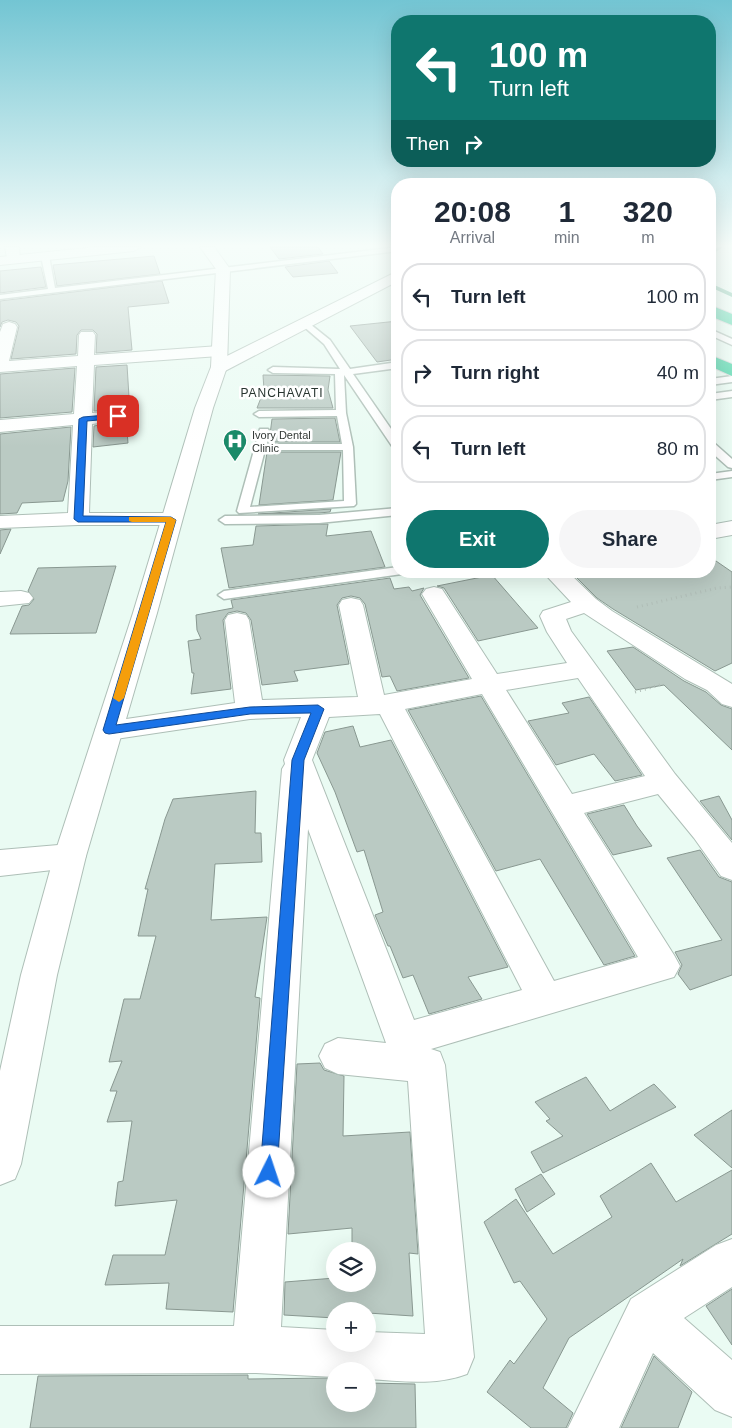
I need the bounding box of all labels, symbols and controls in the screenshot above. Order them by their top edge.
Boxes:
icon: left [406,35,471,100]
text: 100 m [489,35,588,74]
text: Turn left [489,76,569,101]
icon: right [459,130,487,158]
text: Then [406,133,449,154]
text: 20:08 [434,195,511,228]
text: 1 [558,195,575,228]
text: 320 [623,195,673,228]
text: Arrival [450,229,495,246]
text: min [554,229,580,246]
text: m [641,229,654,246]
icon: left [408,283,436,311]
text: Turn left [451,286,526,307]
text: 100 m [646,286,699,307]
icon: right [408,359,436,387]
text: Turn right [451,362,539,383]
text: 40 m [657,362,699,383]
district label: PANCHAVATI [240,386,324,400]
pin [97,395,139,437]
icon: arrive [104,402,132,430]
hospital icon: Ivory Dental Clinic [222,428,248,462]
place label: Ivory Dental Clinic [252,429,311,454]
icon: left [408,435,436,463]
text: Turn left [451,438,526,459]
text: 80 m [657,438,699,459]
button: Exit [406,510,549,568]
button: Share [559,510,701,568]
position arrow [242,1145,294,1197]
map controls [326,1242,376,1412]
button: layers [326,1242,376,1292]
button: + [326,1302,376,1352]
button: − [326,1362,376,1412]

